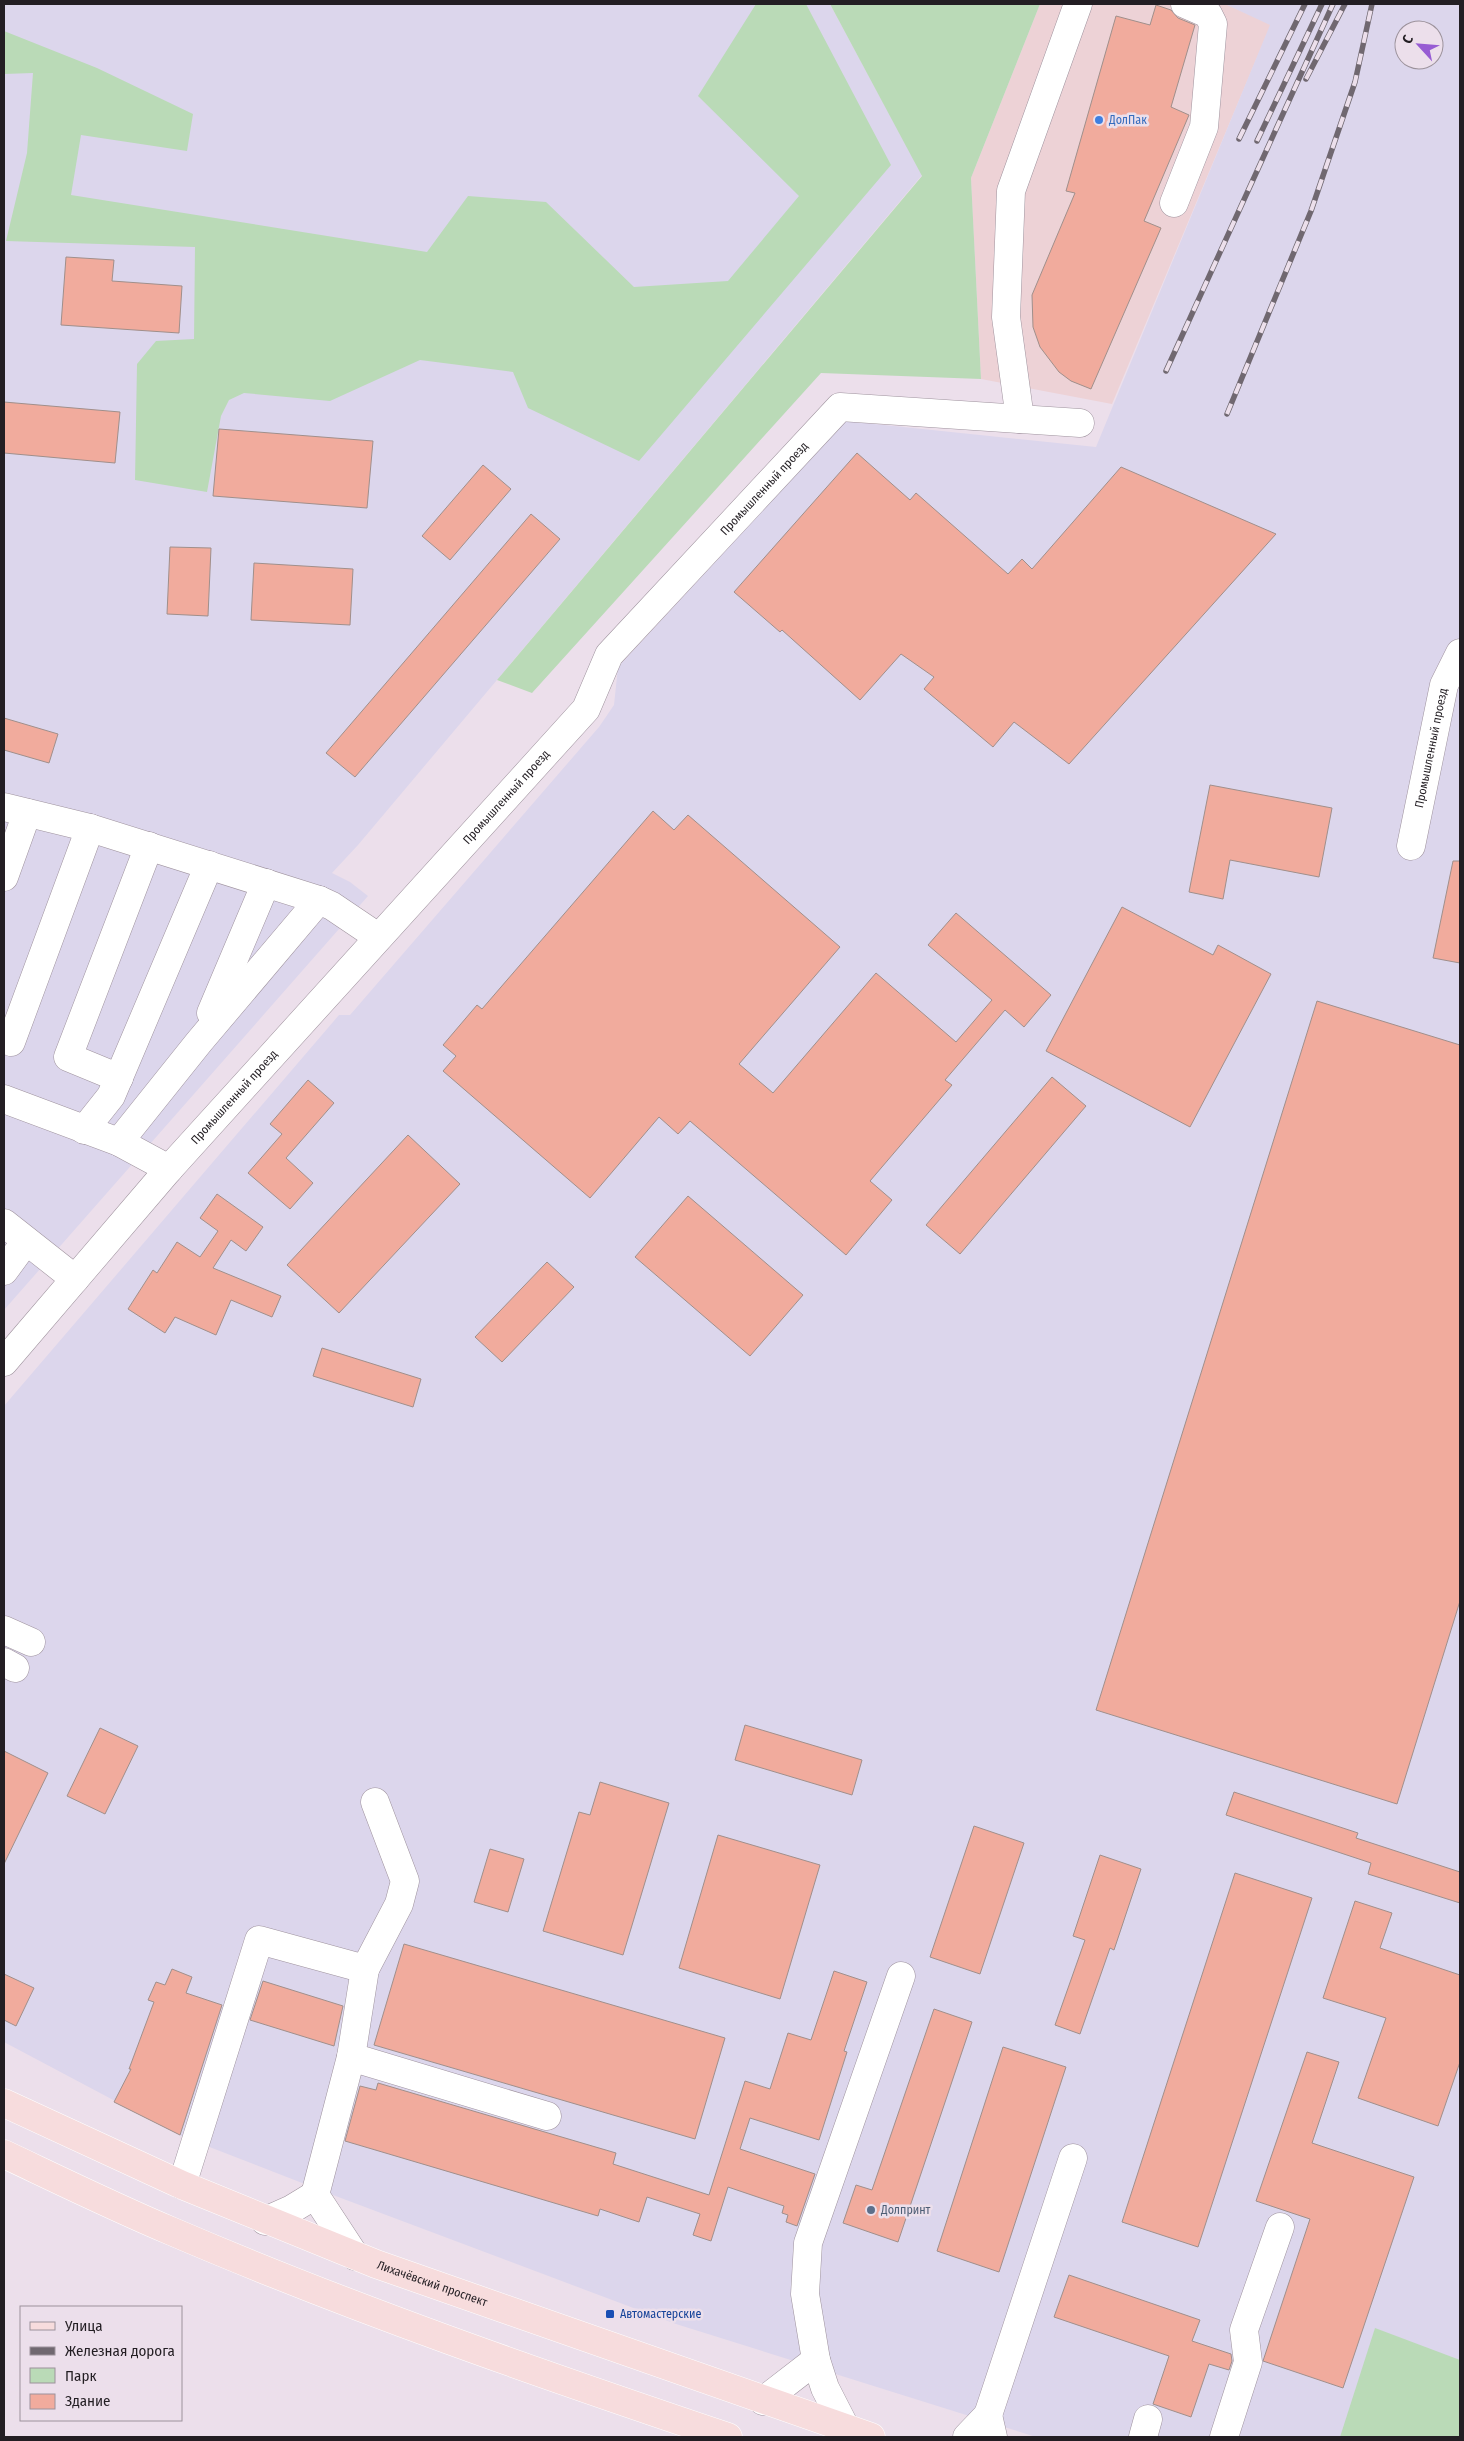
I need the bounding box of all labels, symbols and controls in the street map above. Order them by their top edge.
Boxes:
north arrow [1394,20,1444,70]
text: С [1399,32,1417,47]
place label: ДолПак [1108,113,1147,127]
marker: ДолПак [1093,114,1105,126]
street label: Промышленный проезд [717,439,811,538]
street label: Промышленный проезд [1412,687,1450,809]
street label: Промышленный проезд [460,747,552,847]
street label: Промышленный проезд [188,1047,280,1147]
place label: Долпринт [880,2203,931,2217]
marker: Долпринт [865,2204,877,2216]
street label: Лихачёвский проспект [375,2258,489,2309]
legend [20,2306,182,2421]
place label: Автомастерские [620,2307,701,2321]
marker: Автомастерские [604,2308,616,2320]
text: Улица [64,2317,103,2335]
text: Железная дорога [65,2342,175,2360]
text: Парк [65,2367,96,2385]
text: Здание [65,2392,111,2410]

